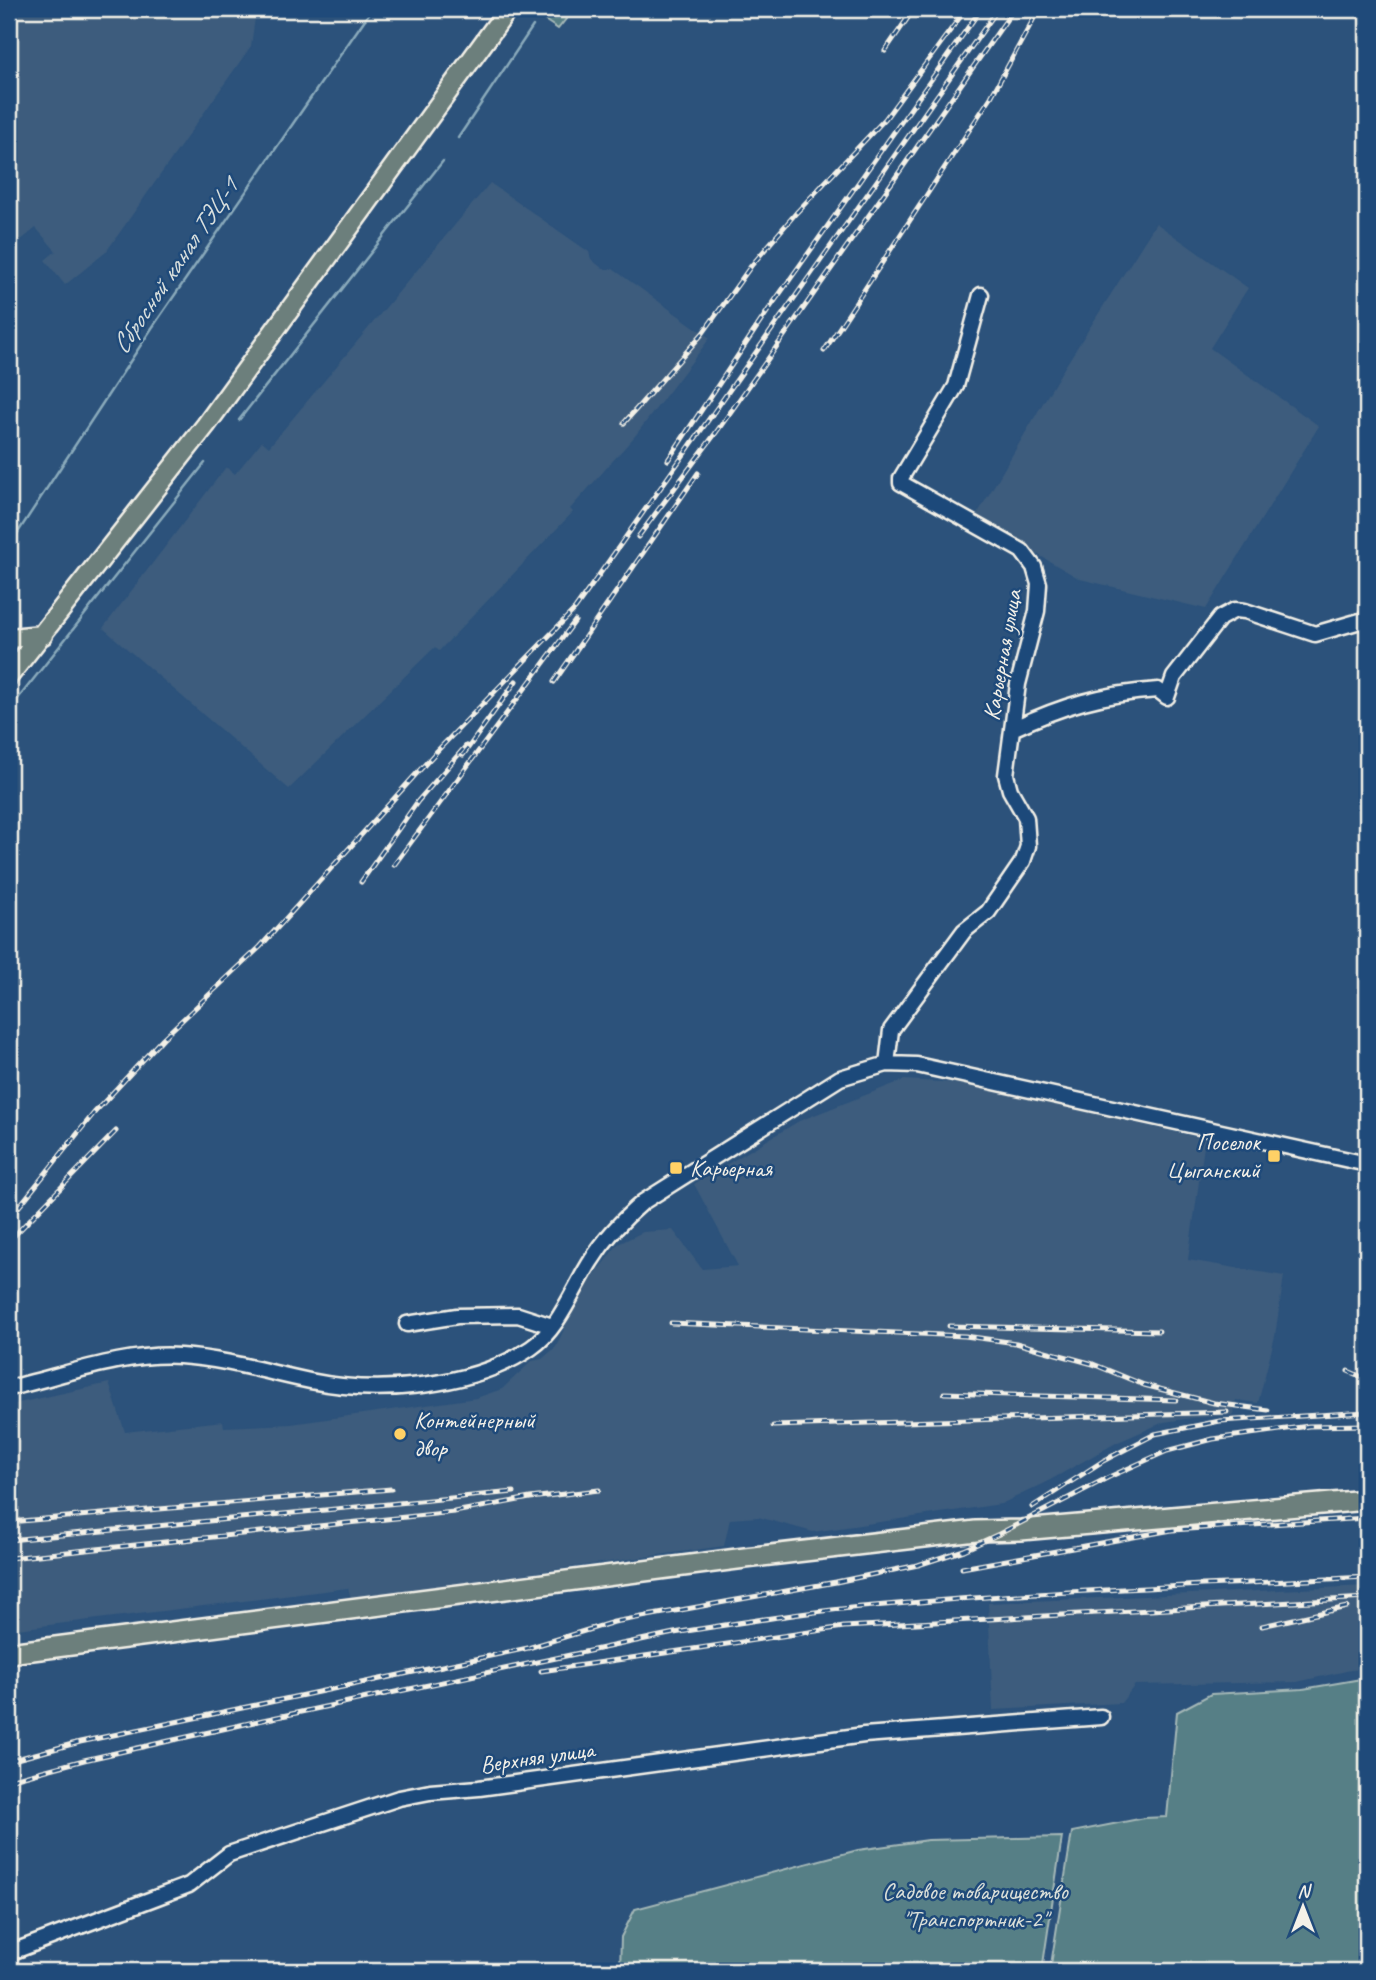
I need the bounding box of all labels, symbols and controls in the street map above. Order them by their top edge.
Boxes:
water label: Сбросной канал ТЭЦ-1 [104,168,248,360]
street label: Карьерная улица [976,586,1029,723]
place label: Поселок Цыганский [1166,1127,1262,1185]
marker: Поселок Цыганский [1266,1148,1282,1164]
place label: Карьерная [690,1153,774,1183]
marker: Карьерная [668,1160,684,1176]
place label: Контейнерный двор [414,1405,537,1463]
marker: Контейнерный двор [392,1426,408,1442]
street label: Верхняя улица [478,1734,598,1780]
north arrow [1268,1871,1338,1941]
park label: Садовое товарищество "Транспортник-2" [882,1876,1069,1934]
text: N [1297,1879,1312,1903]

